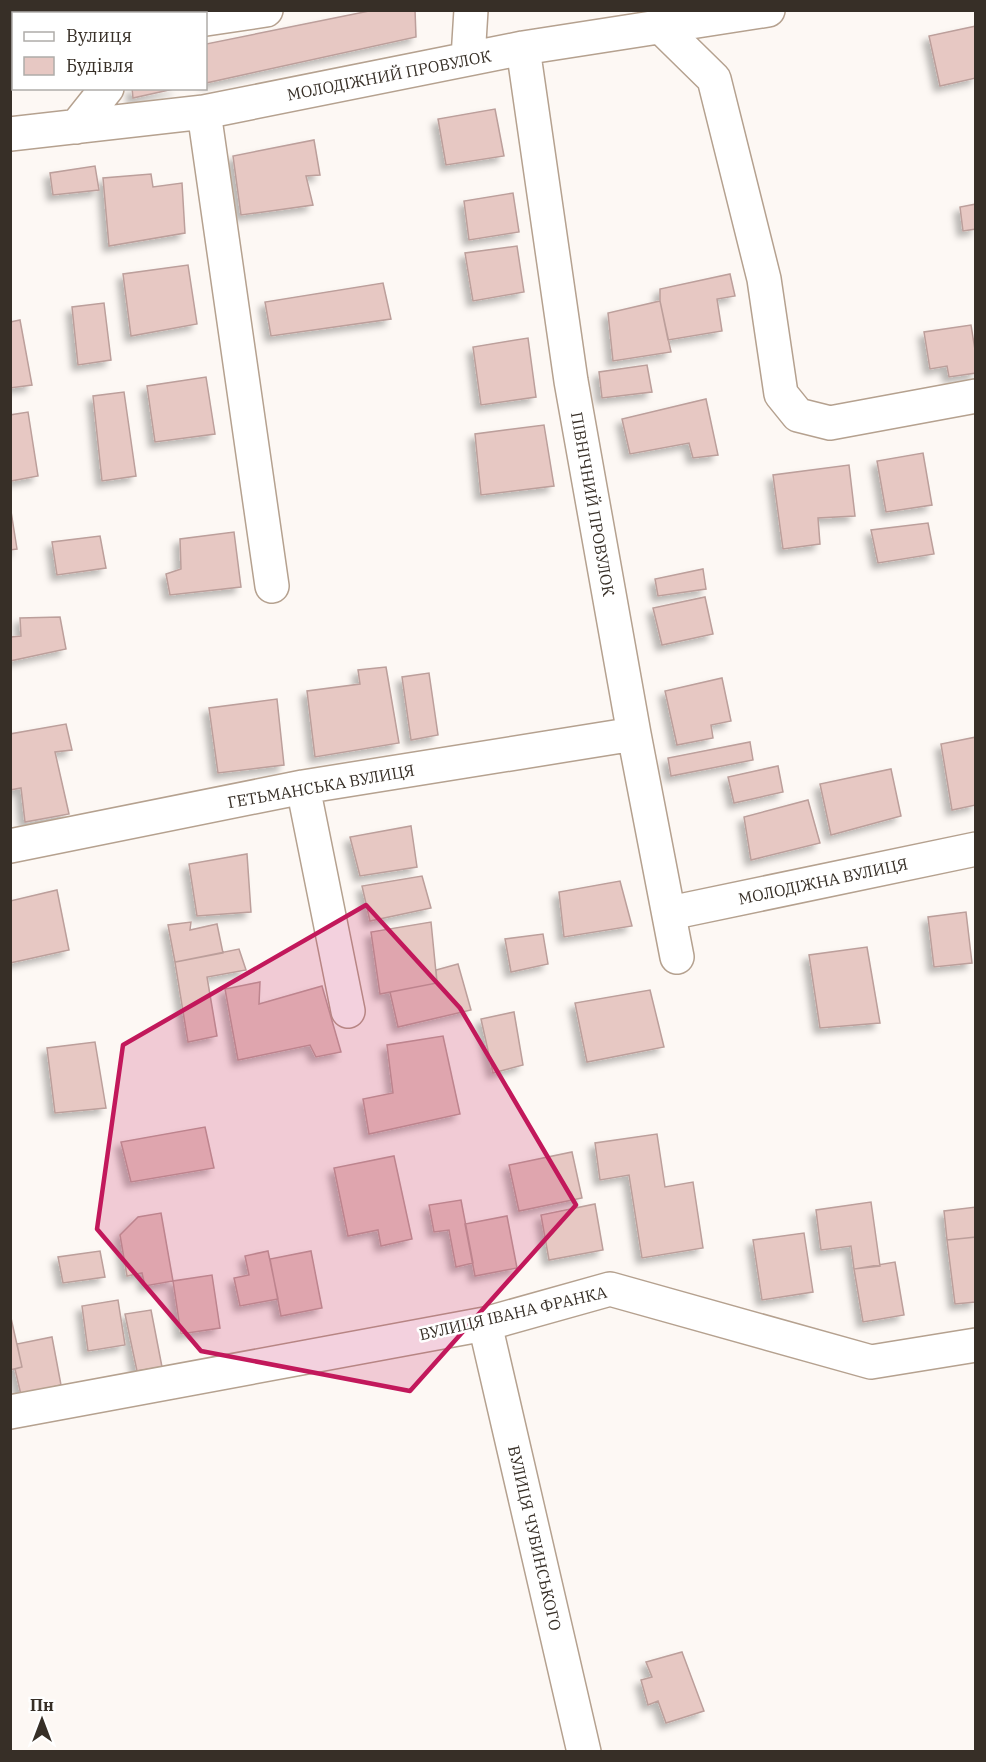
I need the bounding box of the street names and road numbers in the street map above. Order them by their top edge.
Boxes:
street label: МОЛОДІЖНИЙ ПРОВУЛОК [285,45,493,105]
street label: ПІВНІЧНИЙ ПРОВУЛОК [567,410,619,598]
street label: ГЕТЬМАНСЬКА ВУЛИЦЯ [226,760,416,812]
street label: МОЛОДІЖНА ВУЛИЦЯ [736,853,910,909]
street label: ВУЛИЦЯ ІВАНА ФРАНКА [417,1282,609,1344]
street label: ВУЛИЦЯ ЧУБИНСЬКОГО [504,1443,566,1633]

